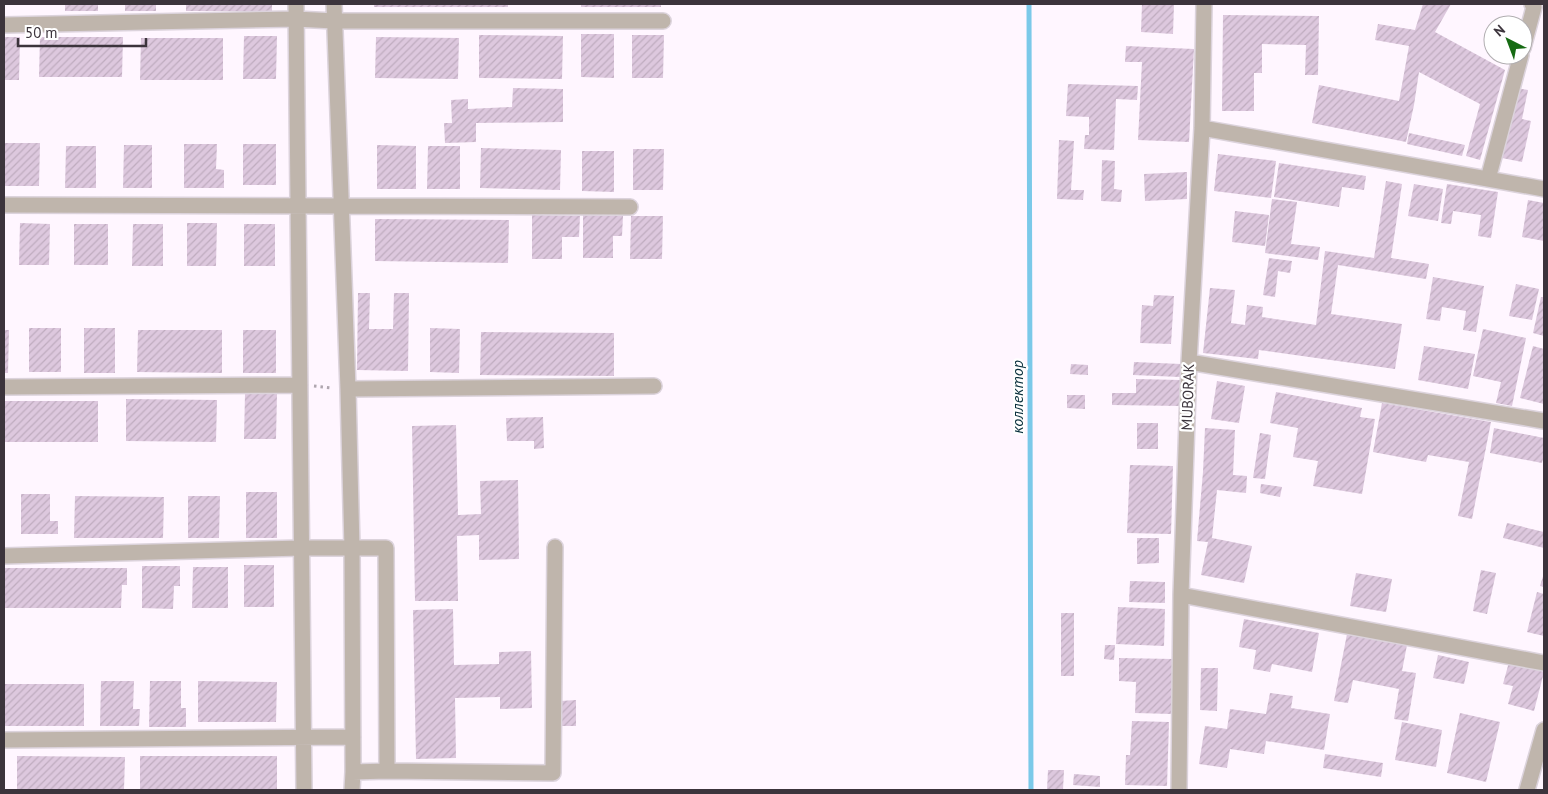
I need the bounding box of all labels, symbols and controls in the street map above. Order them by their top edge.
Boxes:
scale bar [18,15,145,47]
north arrow [1483,15,1533,65]
text: N [1490,21,1509,40]
text: 50 m [25,23,58,42]
water label: коллектор [1007,360,1027,434]
street label: MUBORAK [1177,363,1198,431]

